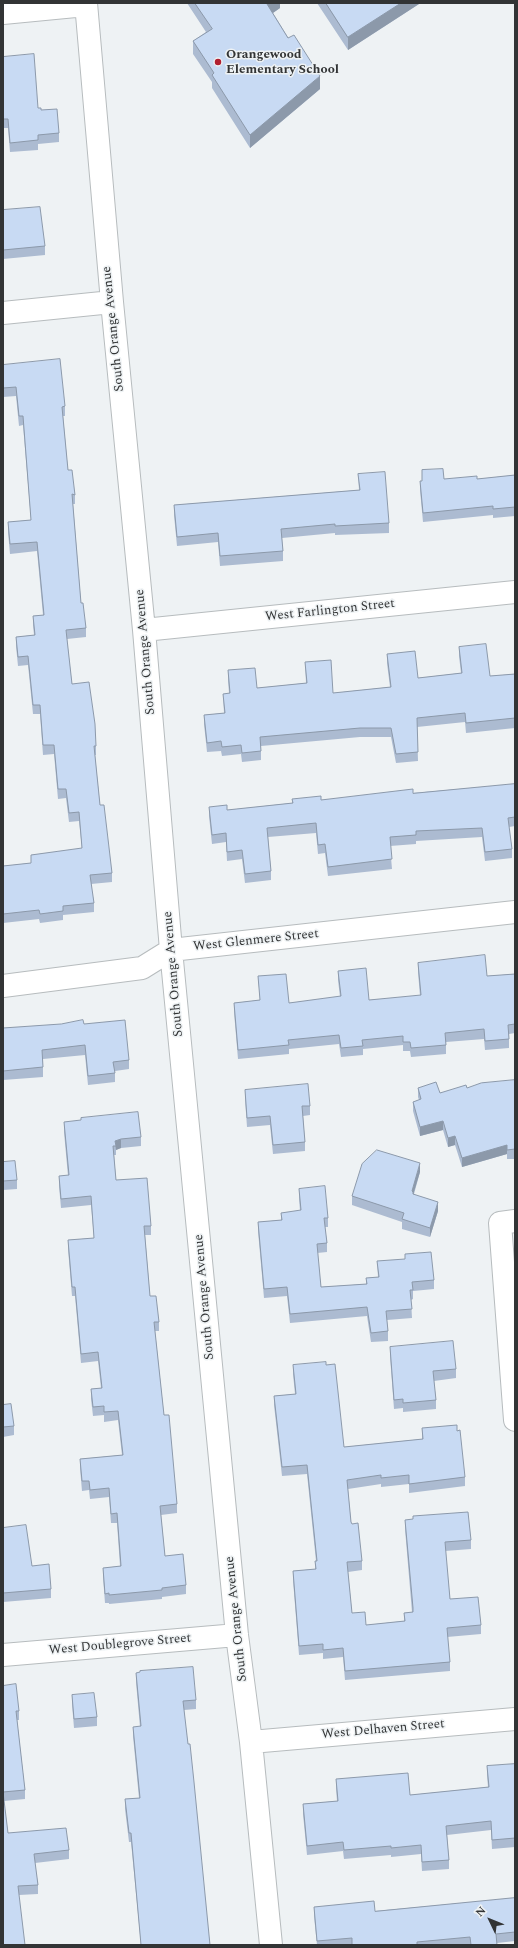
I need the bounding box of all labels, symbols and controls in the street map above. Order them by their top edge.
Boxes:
place label: Orangewood Elementary School [226,47,339,78]
marker: Orangewood Elementary School [213,57,223,67]
street label: South Orange Avenue [100,266,128,392]
street label: South Orange Avenue [133,589,159,715]
street label: West Farlington Street [264,596,396,626]
street label: South Orange Avenue [161,911,187,1037]
street label: West Glenmere Street [192,927,320,955]
street label: South Orange Avenue [192,1234,218,1360]
street label: South Orange Avenue [223,1556,251,1682]
street label: West Doublegrove Street [48,1631,192,1659]
street label: West Delhaven Street [321,1717,445,1743]
north arrow [470,1900,510,1940]
text: N [472,1902,490,1921]

